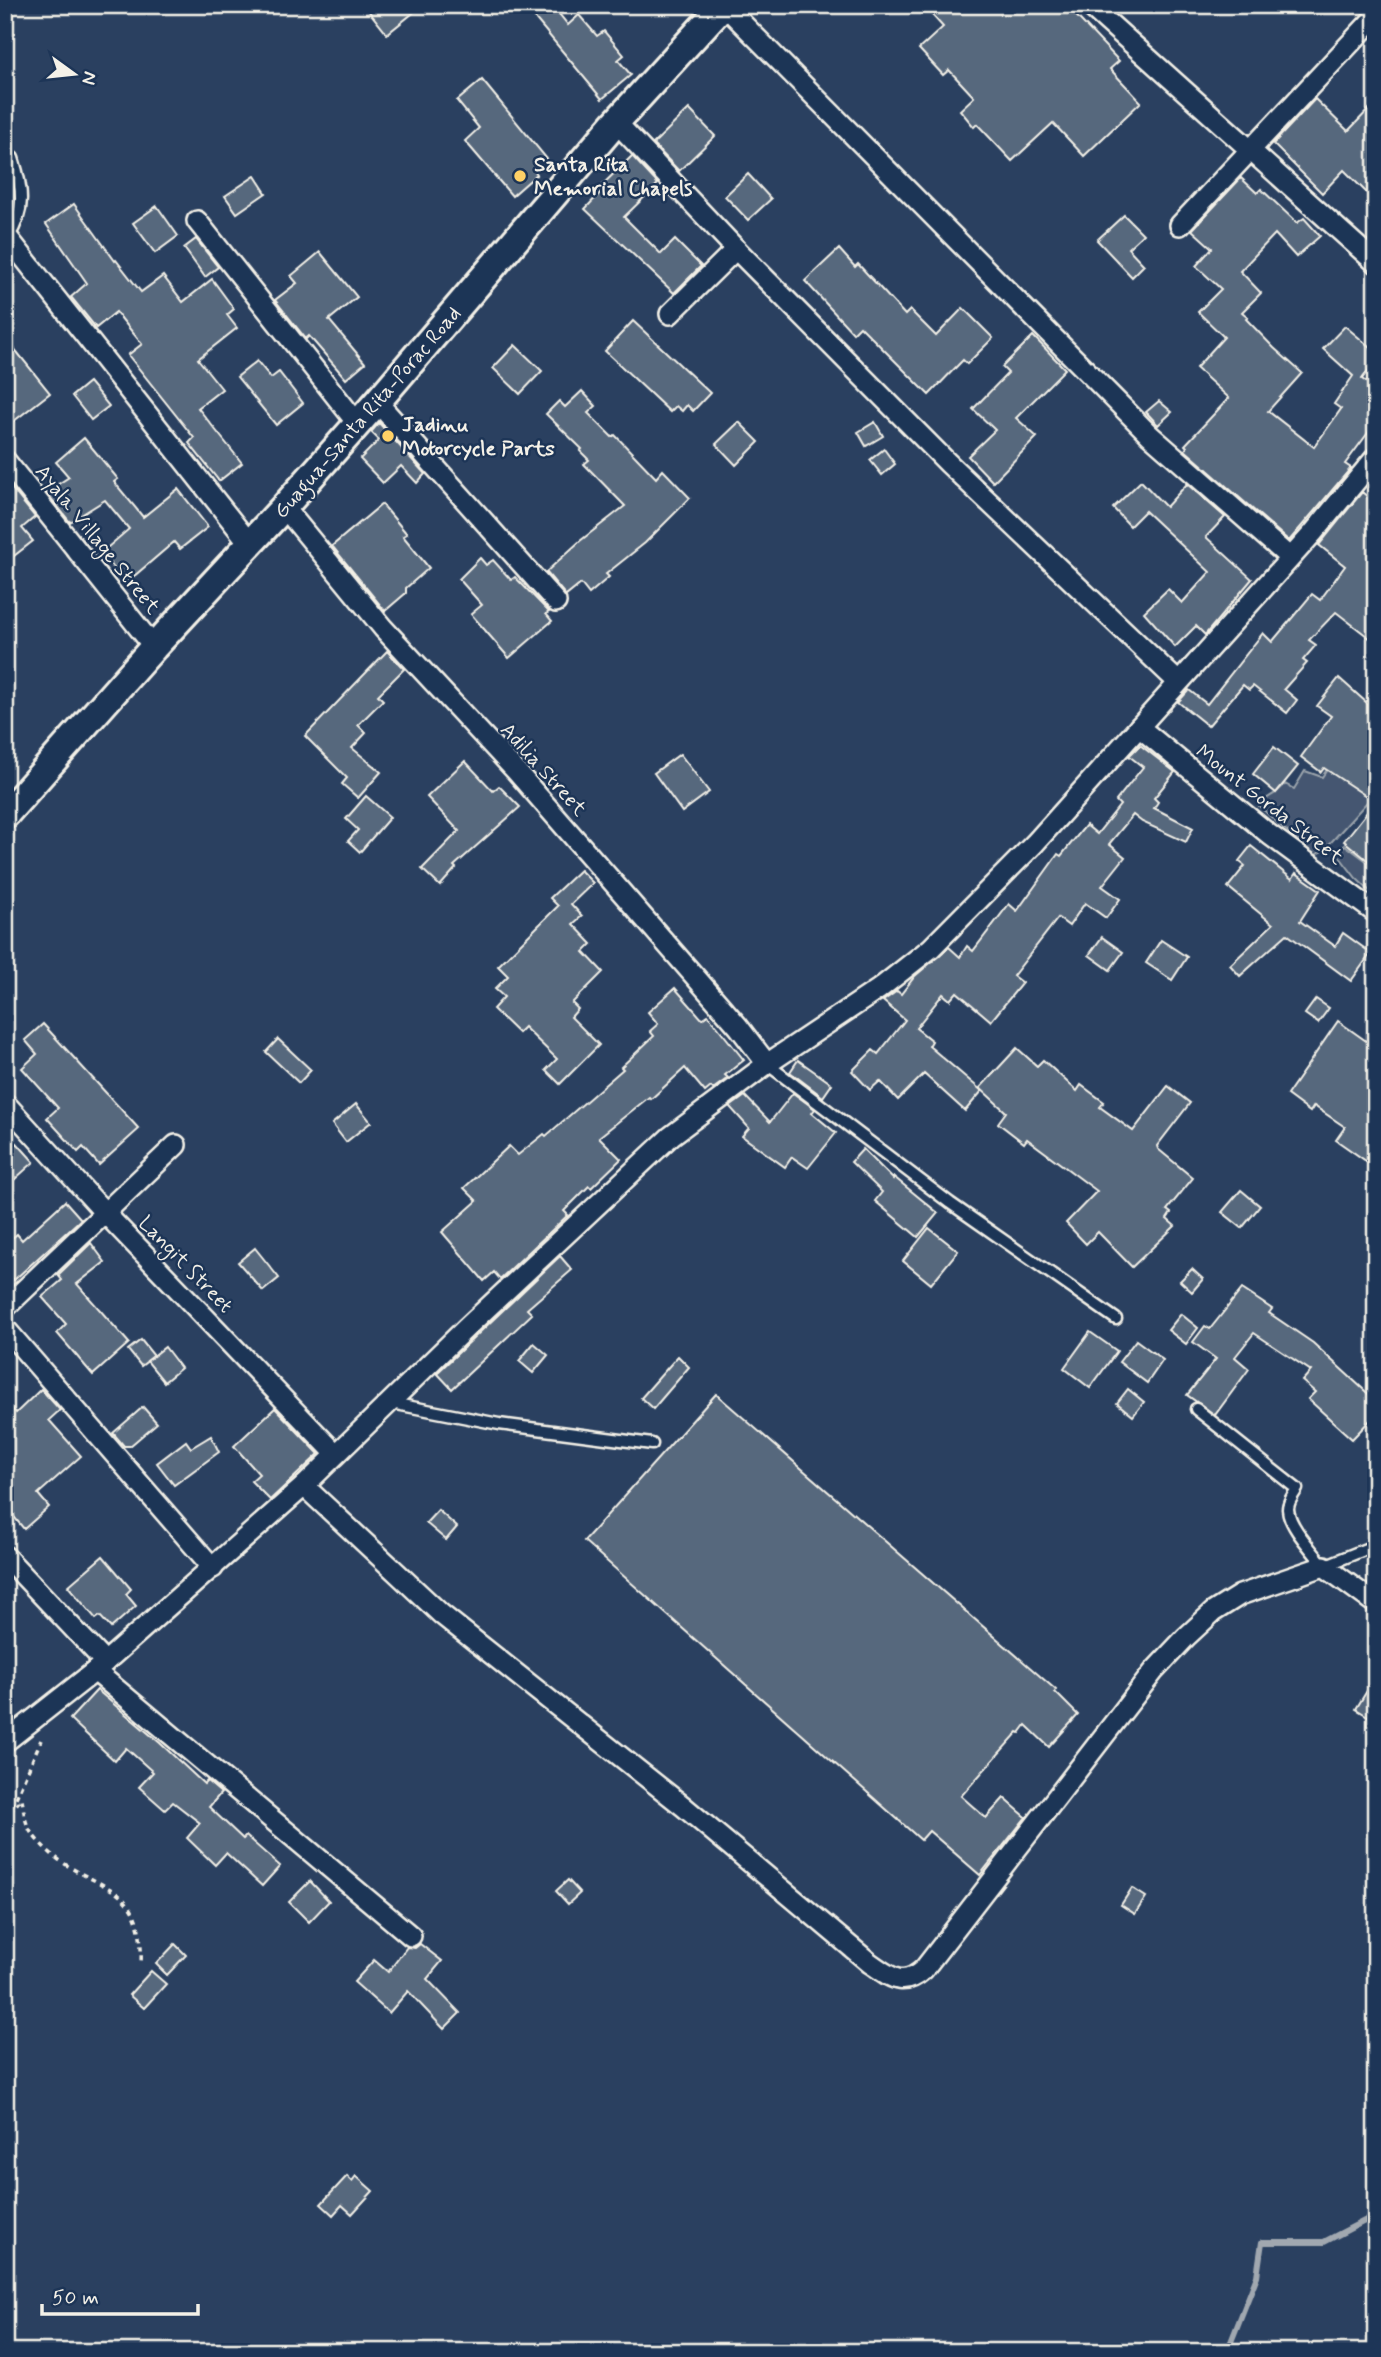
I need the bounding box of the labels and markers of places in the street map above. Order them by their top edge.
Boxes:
place label: Santa Rita Memorial Chapels [534,151,693,203]
marker: Santa Rita Memorial Chapels [512,168,528,184]
place label: Jadinu Motorcycle Parts [402,411,555,463]
marker: Jadinu Motorcycle Parts [380,428,396,444]

